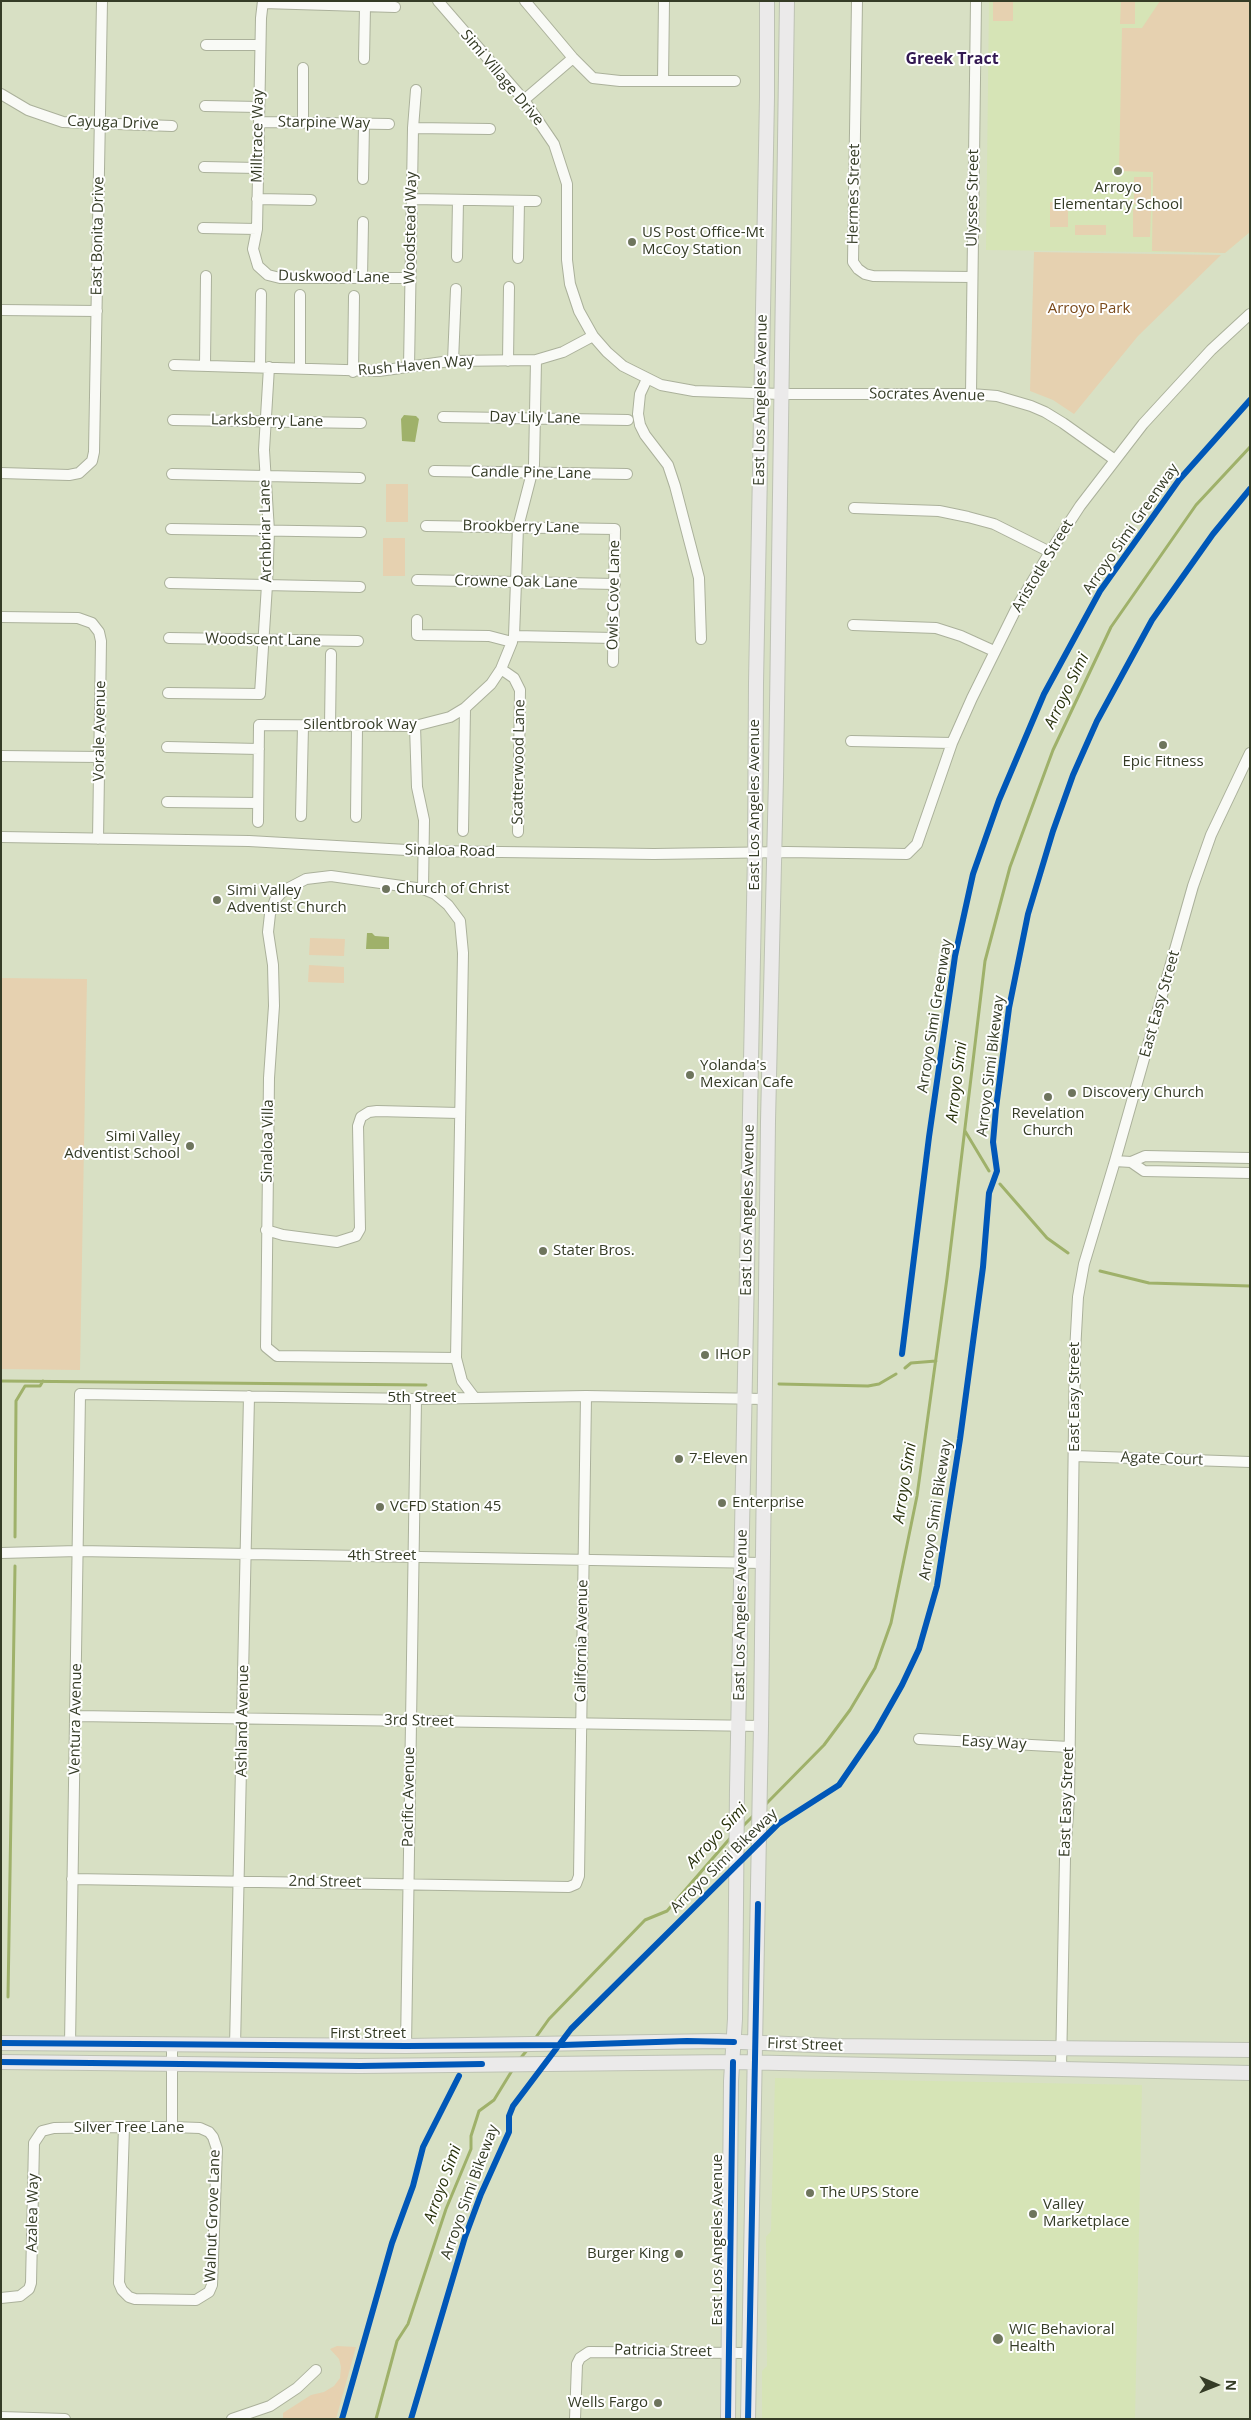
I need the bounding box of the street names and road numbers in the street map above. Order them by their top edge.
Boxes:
street label: Simi Village Drive [457,26,547,130]
street label: Milltrace Way [248,89,268,183]
street label: Cayuga Drive [67,112,159,134]
street label: Starpine Way [278,113,370,133]
street label: Hermes Street [844,143,864,245]
street label: Ulysses Street [963,149,983,247]
street label: Woodstead Way [401,171,421,285]
street label: East Bonita Drive [88,176,108,296]
street label: Duskwood Lane [278,267,390,287]
street label: East Los Angeles Avenue [751,314,771,486]
street label: Rush Haven Way [357,352,475,380]
street label: Socrates Avenue [869,385,985,405]
street label: Day Lily Lane [489,408,581,428]
street label: Larksberry Lane [211,411,323,431]
street label: Arroyo Simi Greenway [1079,460,1183,598]
street label: Candle Pine Lane [471,463,591,483]
street label: Archbriar Lane [256,479,276,583]
street label: Brookberry Lane [462,517,580,537]
street label: Aristotle Street [1008,517,1078,615]
street label: Owls Cove Lane [604,540,624,650]
street label: Crowne Oak Lane [454,572,578,592]
street label: Woodscent Lane [205,630,321,650]
street label: Vorale Avenue [90,680,110,782]
street label: Scatterwood Lane [509,699,529,825]
street label: Silentbrook Way [303,716,417,734]
street label: East Los Angeles Avenue [746,719,764,891]
street label: Sinaloa Road [405,841,495,861]
street label: Arroyo Simi Greenway [914,938,956,1094]
street label: East Easy Street [1136,949,1184,1059]
street label: Arroyo Simi Bikeway [973,994,1009,1138]
street label: Sinaloa Villa [258,1099,278,1183]
street label: East Los Angeles Avenue [738,1124,758,1296]
street label: East Easy Street [1066,1342,1084,1452]
street label: 5th Street [388,1389,456,1407]
street label: Arroyo Simi Bikeway [916,1438,956,1582]
street label: Agate Court [1120,1449,1204,1469]
street label: East Los Angeles Avenue [731,1529,751,1701]
street label: 4th Street [348,1547,416,1565]
street label: California Avenue [572,1579,592,1703]
street label: Ventura Avenue [66,1663,86,1775]
street label: Ashland Avenue [233,1665,253,1777]
street label: 3rd Street [384,1711,454,1731]
street label: Easy Way [961,1732,1027,1754]
street label: Pacific Avenue [399,1747,419,1847]
street label: East Easy Street [1056,1747,1078,1857]
street label: Arroyo Simi Bikeway [667,1805,781,1917]
street label: 2nd Street [288,1872,362,1892]
street label: First Street [330,2025,406,2043]
street label: First Street [767,2035,843,2055]
street label: Silver Tree Lane [74,2119,184,2137]
street label: Arroyo Simi Bikeway [437,2122,503,2262]
street label: Walnut Grove Lane [202,2149,224,2283]
street label: East Los Angeles Avenue [709,2154,727,2326]
street label: Azalea Way [23,2173,43,2253]
street label: Patricia Street [614,2341,712,2361]

